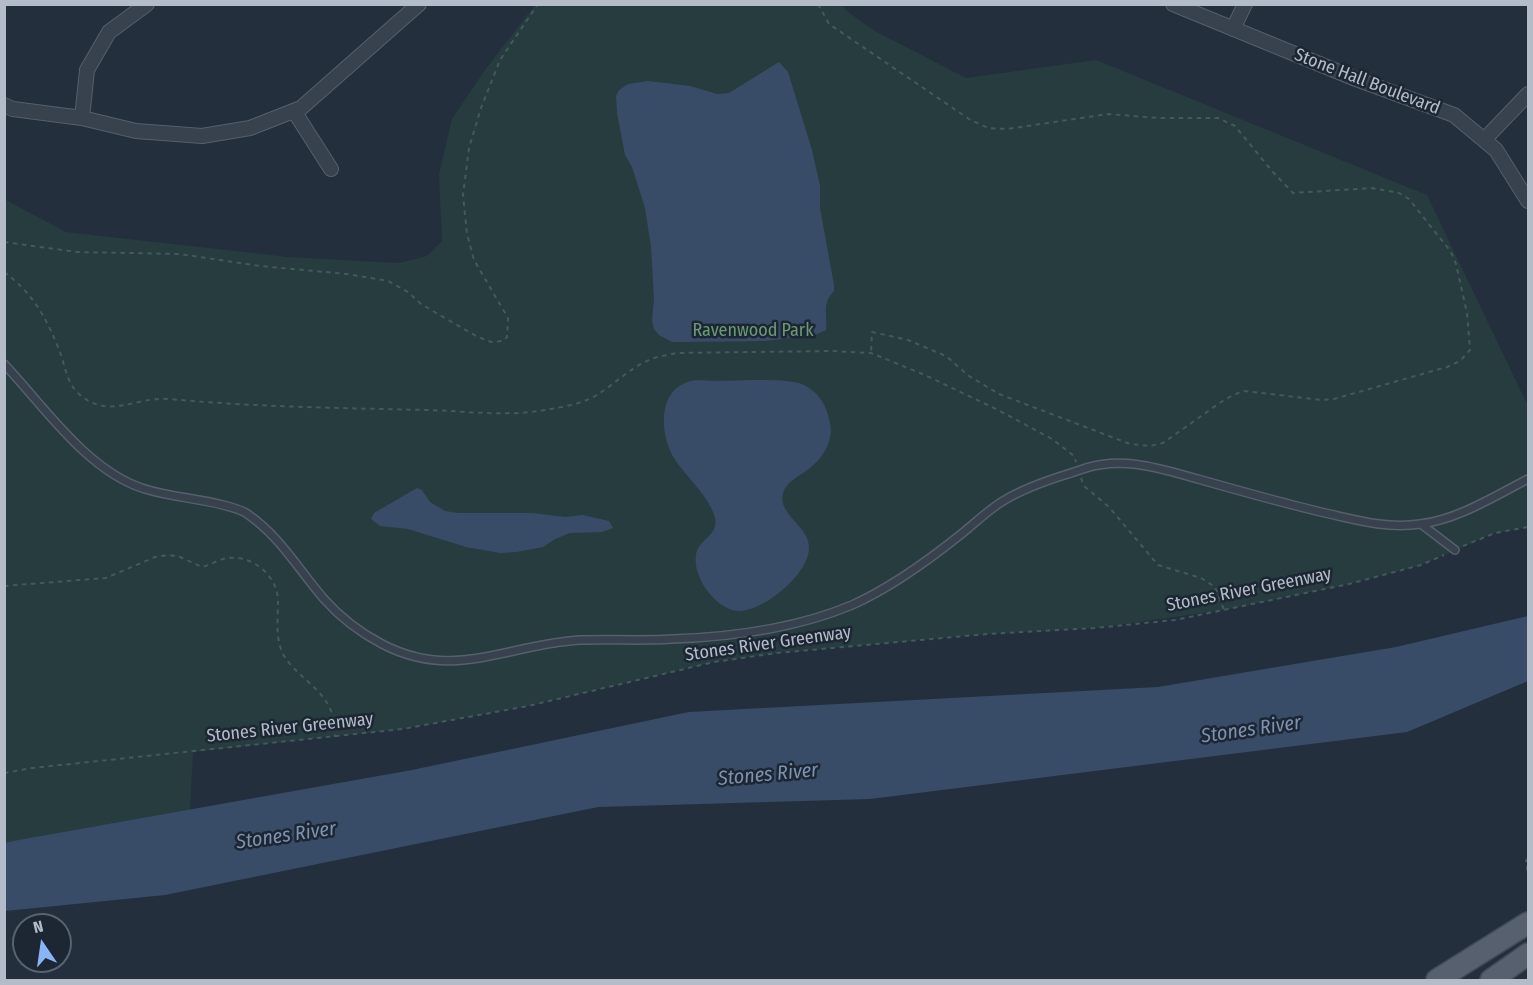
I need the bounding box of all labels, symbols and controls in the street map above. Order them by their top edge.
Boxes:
street label: Stone Hall Boulevard [1291,44,1443,120]
park label: Ravenwood Park [692,320,814,342]
street label: Stones River Greenway [1165,563,1333,617]
street label: Stones River Greenway [684,622,852,666]
street label: Stones River Greenway [206,709,374,747]
water label: Stones River [1200,711,1302,749]
water label: Stones River [717,759,819,791]
water label: Stones River [235,817,337,855]
north arrow [12,913,72,973]
text: N [31,917,45,937]

